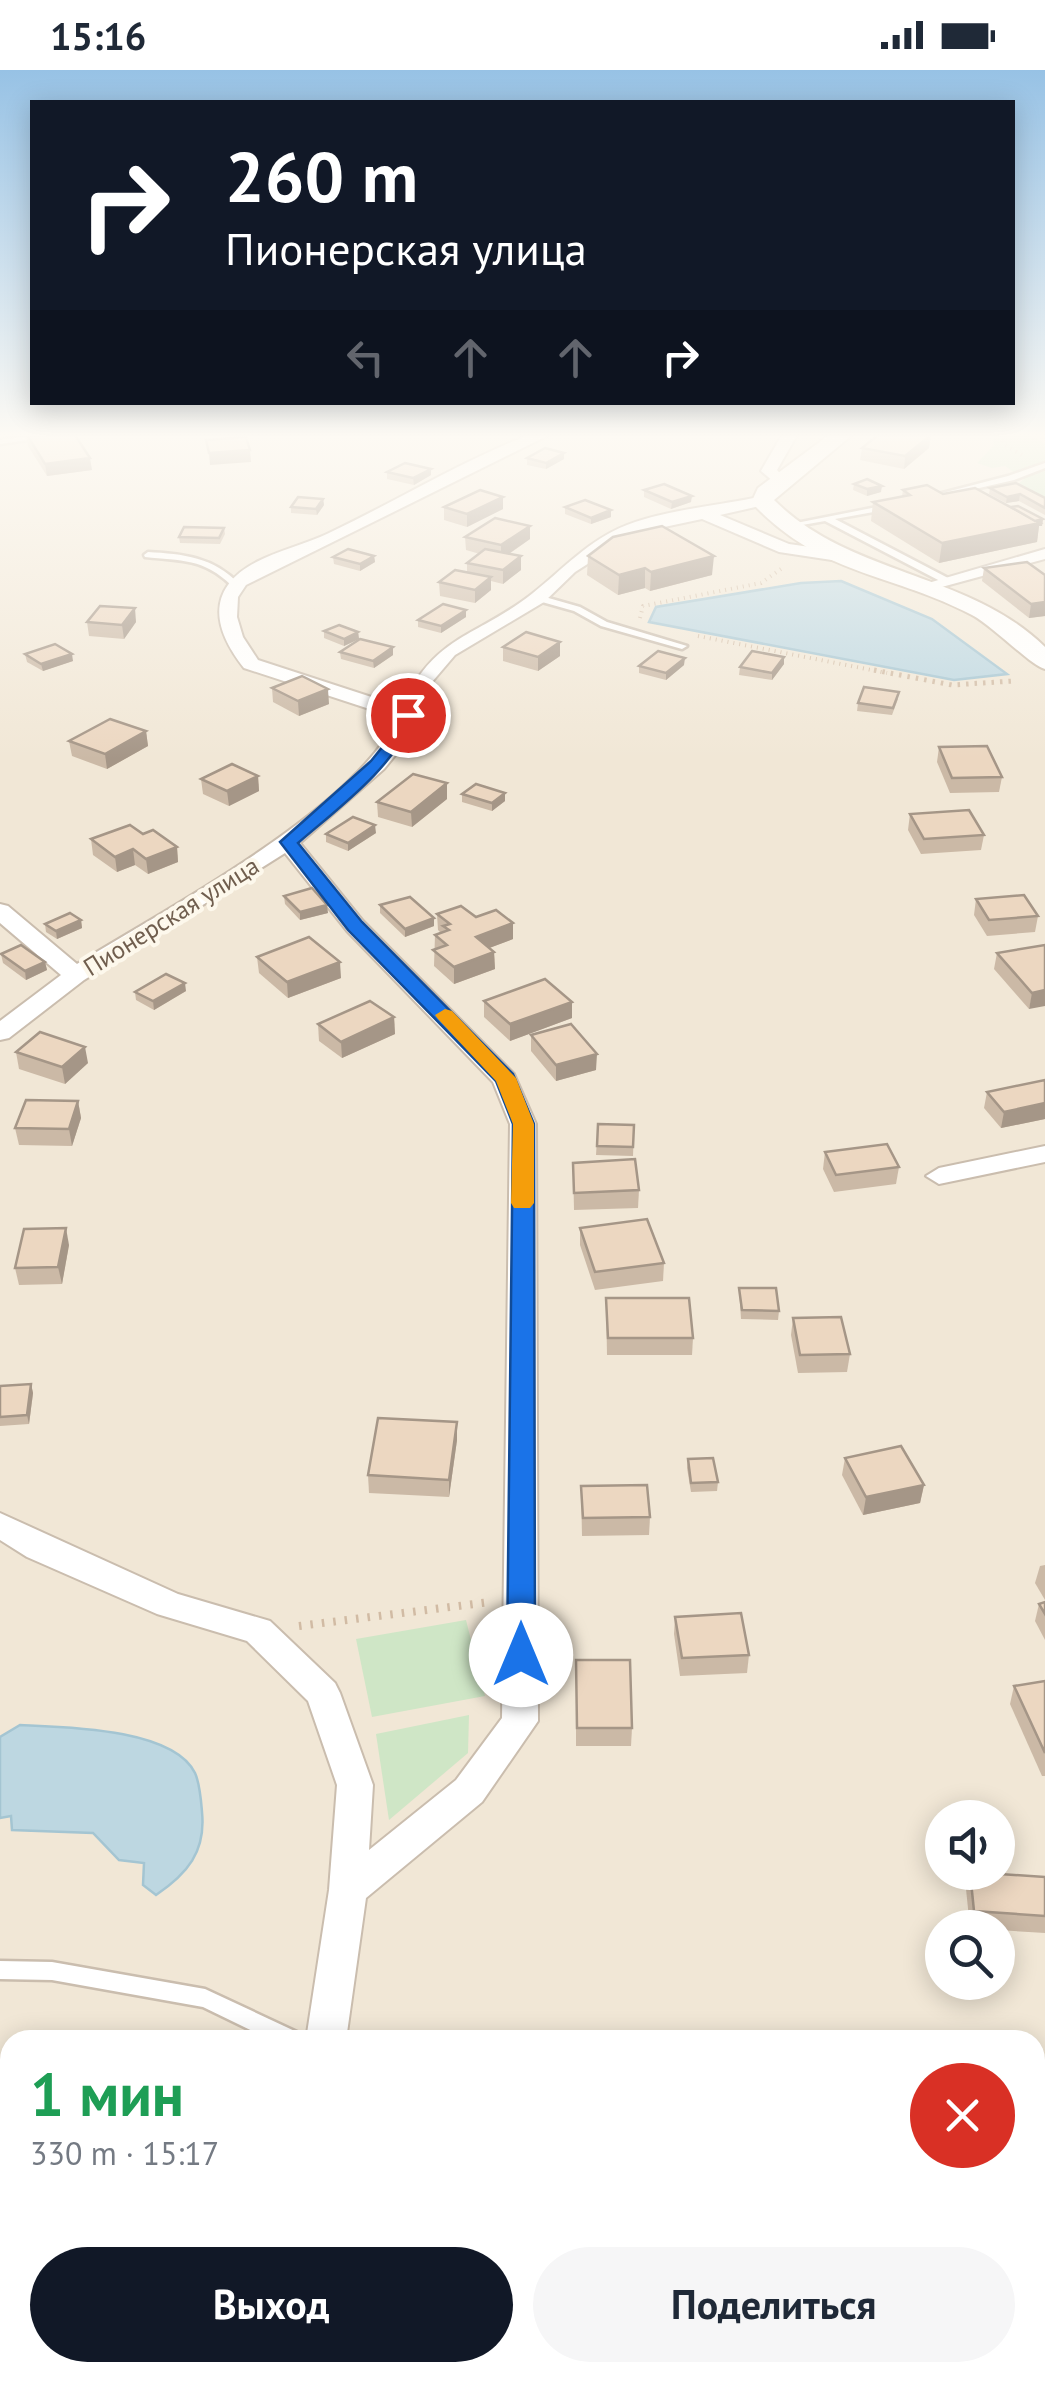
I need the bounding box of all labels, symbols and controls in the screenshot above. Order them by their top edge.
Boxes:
text: 15:16 [50,11,146,60]
text: 260 m [225,131,418,221]
icon: right [60,140,190,270]
text: Пионерская улица [225,219,587,277]
icon: left [338,330,393,385]
icon: ahead [443,330,498,385]
icon: ahead [548,330,603,385]
icon: right [653,330,708,385]
pin [366,673,451,758]
icon: arrive [381,688,436,743]
street label: Пионерская улица [77,849,265,983]
position arrow [469,1603,573,1707]
map controls [925,1800,1015,2000]
button: sound [925,1800,1015,1890]
button: search [925,1910,1015,2000]
text: 1 мин [30,2055,184,2133]
button: close [910,2063,1015,2168]
text: 330 m · 15:17 [30,2132,219,2174]
button: Выход [30,2247,513,2362]
button: Поделиться [533,2247,1015,2362]

